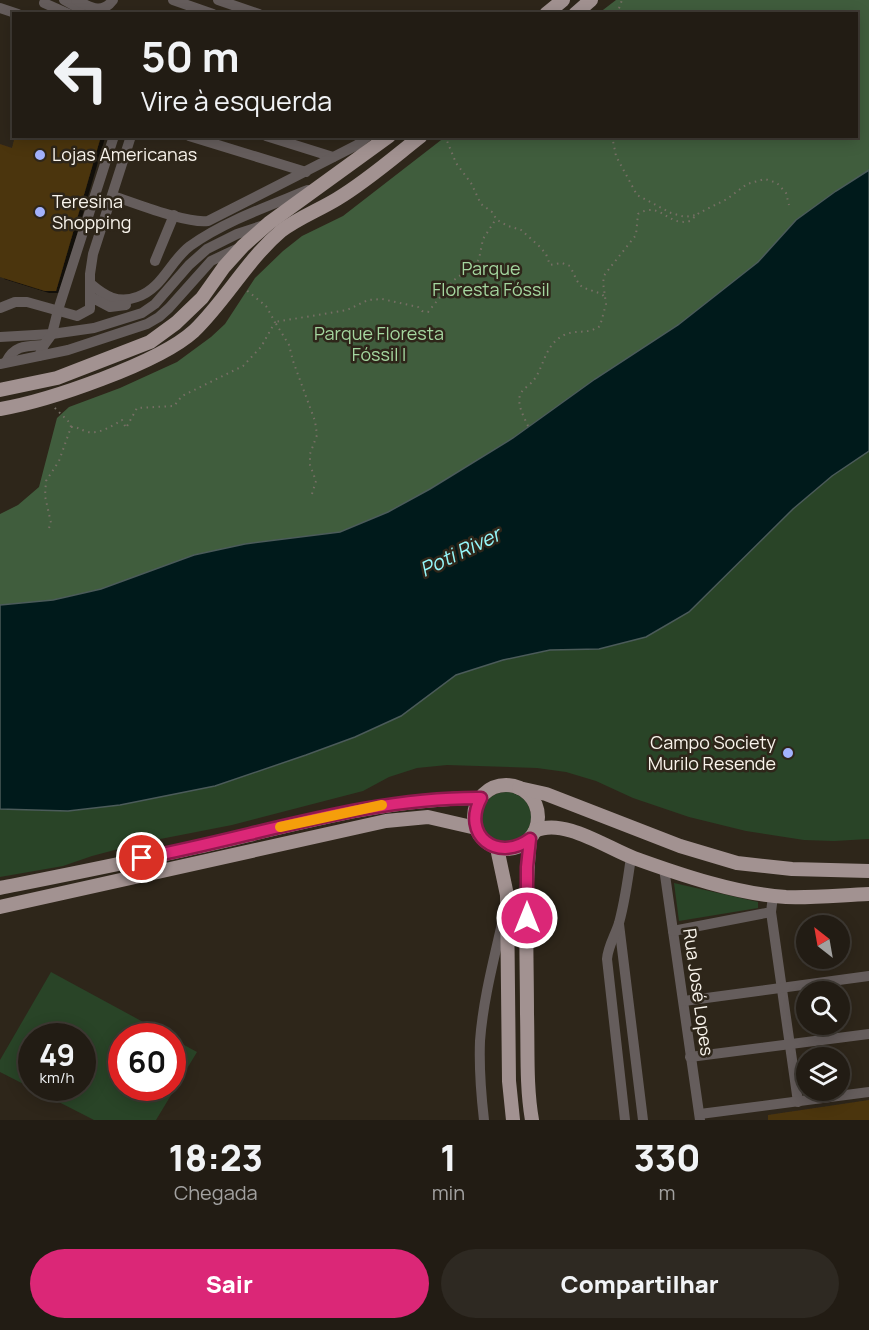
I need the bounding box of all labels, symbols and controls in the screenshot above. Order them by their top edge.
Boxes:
text: 50 m [141,27,239,85]
icon: left [42,36,120,114]
text: Vire à esquerda [141,82,332,119]
place label: Lojas Americanas [52,142,197,166]
marker: Lojas Americanas [33,148,47,162]
place label: Teresina Shopping [52,189,131,234]
marker: Teresina Shopping [33,205,47,219]
park label: Parque Floresta Fóssil [432,256,550,301]
park label: Parque Floresta Fóssil I [314,321,444,366]
water label: Poti River [415,519,507,583]
place label: Campo Society Murilo Resende [648,730,776,775]
marker: Campo Society Murilo Resende [781,746,795,760]
pin [116,832,167,883]
icon: arrive [125,841,158,874]
position arrow [495,886,559,950]
north arrow [796,915,850,969]
map controls [796,915,850,1101]
street label: Rua José Lopes [678,927,720,1057]
button: search [796,981,850,1035]
speed limit sign: 60 [108,1023,186,1101]
text: 49 [39,1034,75,1075]
button: layers [796,1047,850,1101]
text: km/h [40,1067,74,1088]
text: 18:23 [169,1133,263,1182]
text: 1 [440,1133,457,1182]
text: 330 [634,1133,701,1182]
text: Chegada [174,1179,258,1206]
text: min [432,1179,465,1206]
text: m [659,1179,676,1206]
button: Sair [30,1249,429,1318]
button: Compartilhar [441,1249,839,1318]

